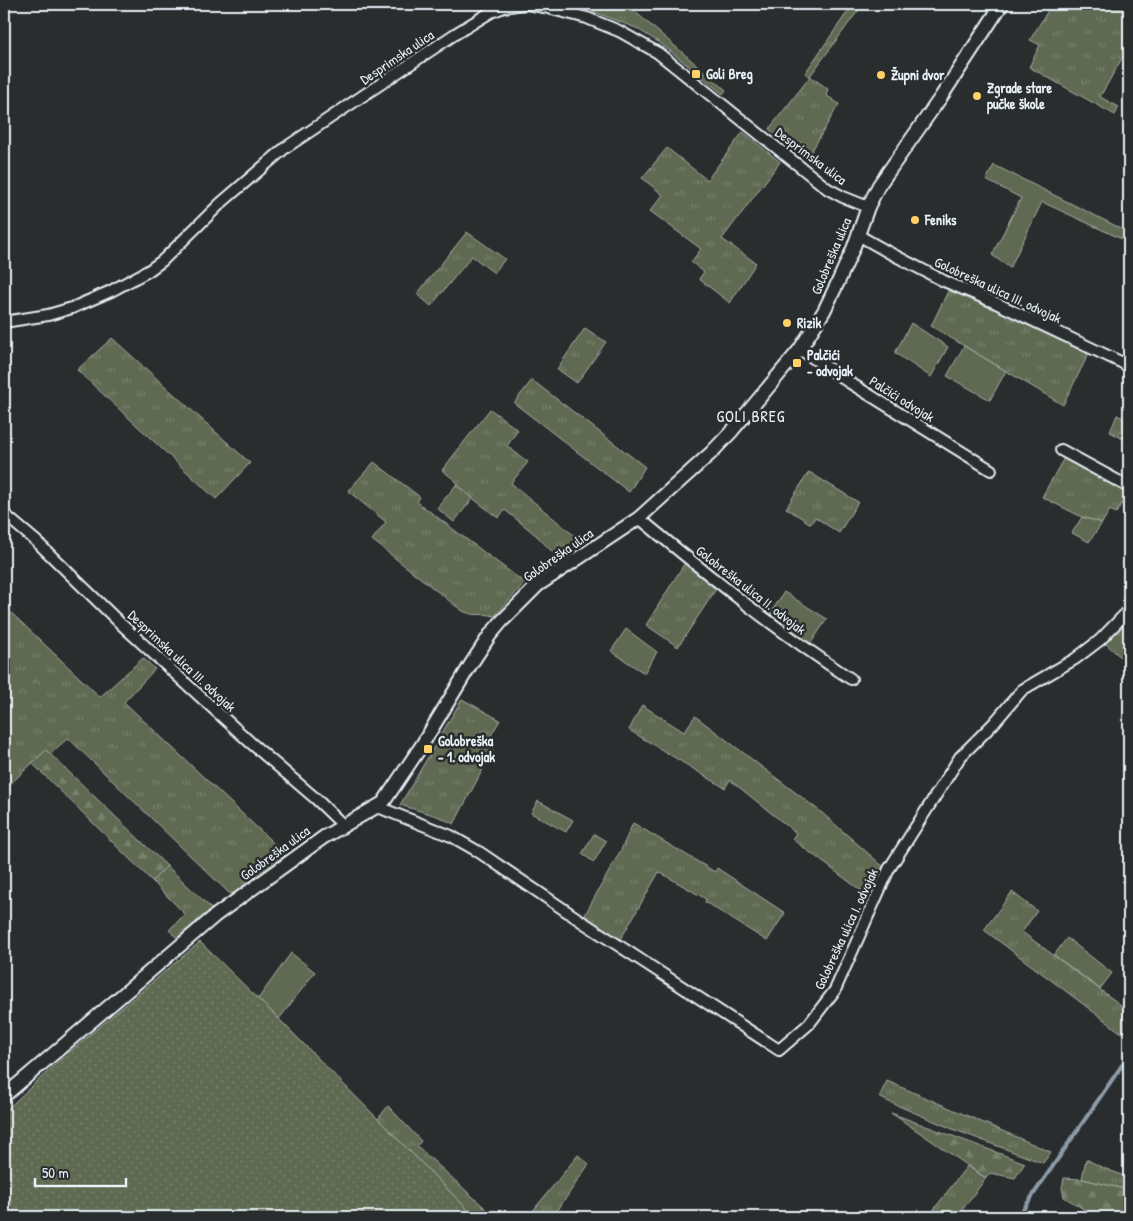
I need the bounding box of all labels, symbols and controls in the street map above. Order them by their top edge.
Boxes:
street label: Desprimska ulica [356,25,438,89]
place label: Goli Breg [706,64,753,85]
place label: Župni dvor [891,65,945,86]
marker: Goli Breg [690,68,702,80]
marker: Župni dvor [875,69,887,81]
place label: Zgrade stare pučke škole [987,78,1053,115]
marker: Zgrade stare pučke škole [971,90,983,102]
street label: Desprimska ulica [771,122,851,190]
place label: Feniks [924,210,957,229]
street label: Golobreška ulica [806,214,855,297]
marker: Feniks [909,214,921,226]
street label: Golobreška ulica III. odvojak [931,252,1065,328]
place label: Rizik [797,313,822,332]
marker: Rizik [781,317,793,329]
place label: Palčići - odvojak [807,345,853,381]
marker: Palčići - odvojak [791,357,803,369]
street label: Palčići odvojak [866,371,939,427]
district label: GOLI BREG [716,405,786,427]
street label: Golobreška ulica [519,523,597,586]
street label: Golobreška ulica II. odvojak [692,541,810,639]
street label: Desprimska ulica III. odvojak [124,606,241,717]
place label: Golobreška - 1. odvojak [438,731,495,767]
marker: Golobreška - 1. odvojak [422,743,434,755]
street label: Golobreška ulica [236,821,314,884]
street label: Golobreška ulica I. odvojak [809,865,883,993]
scale bar [35,1156,126,1188]
text: 50 m [42,1162,69,1183]

